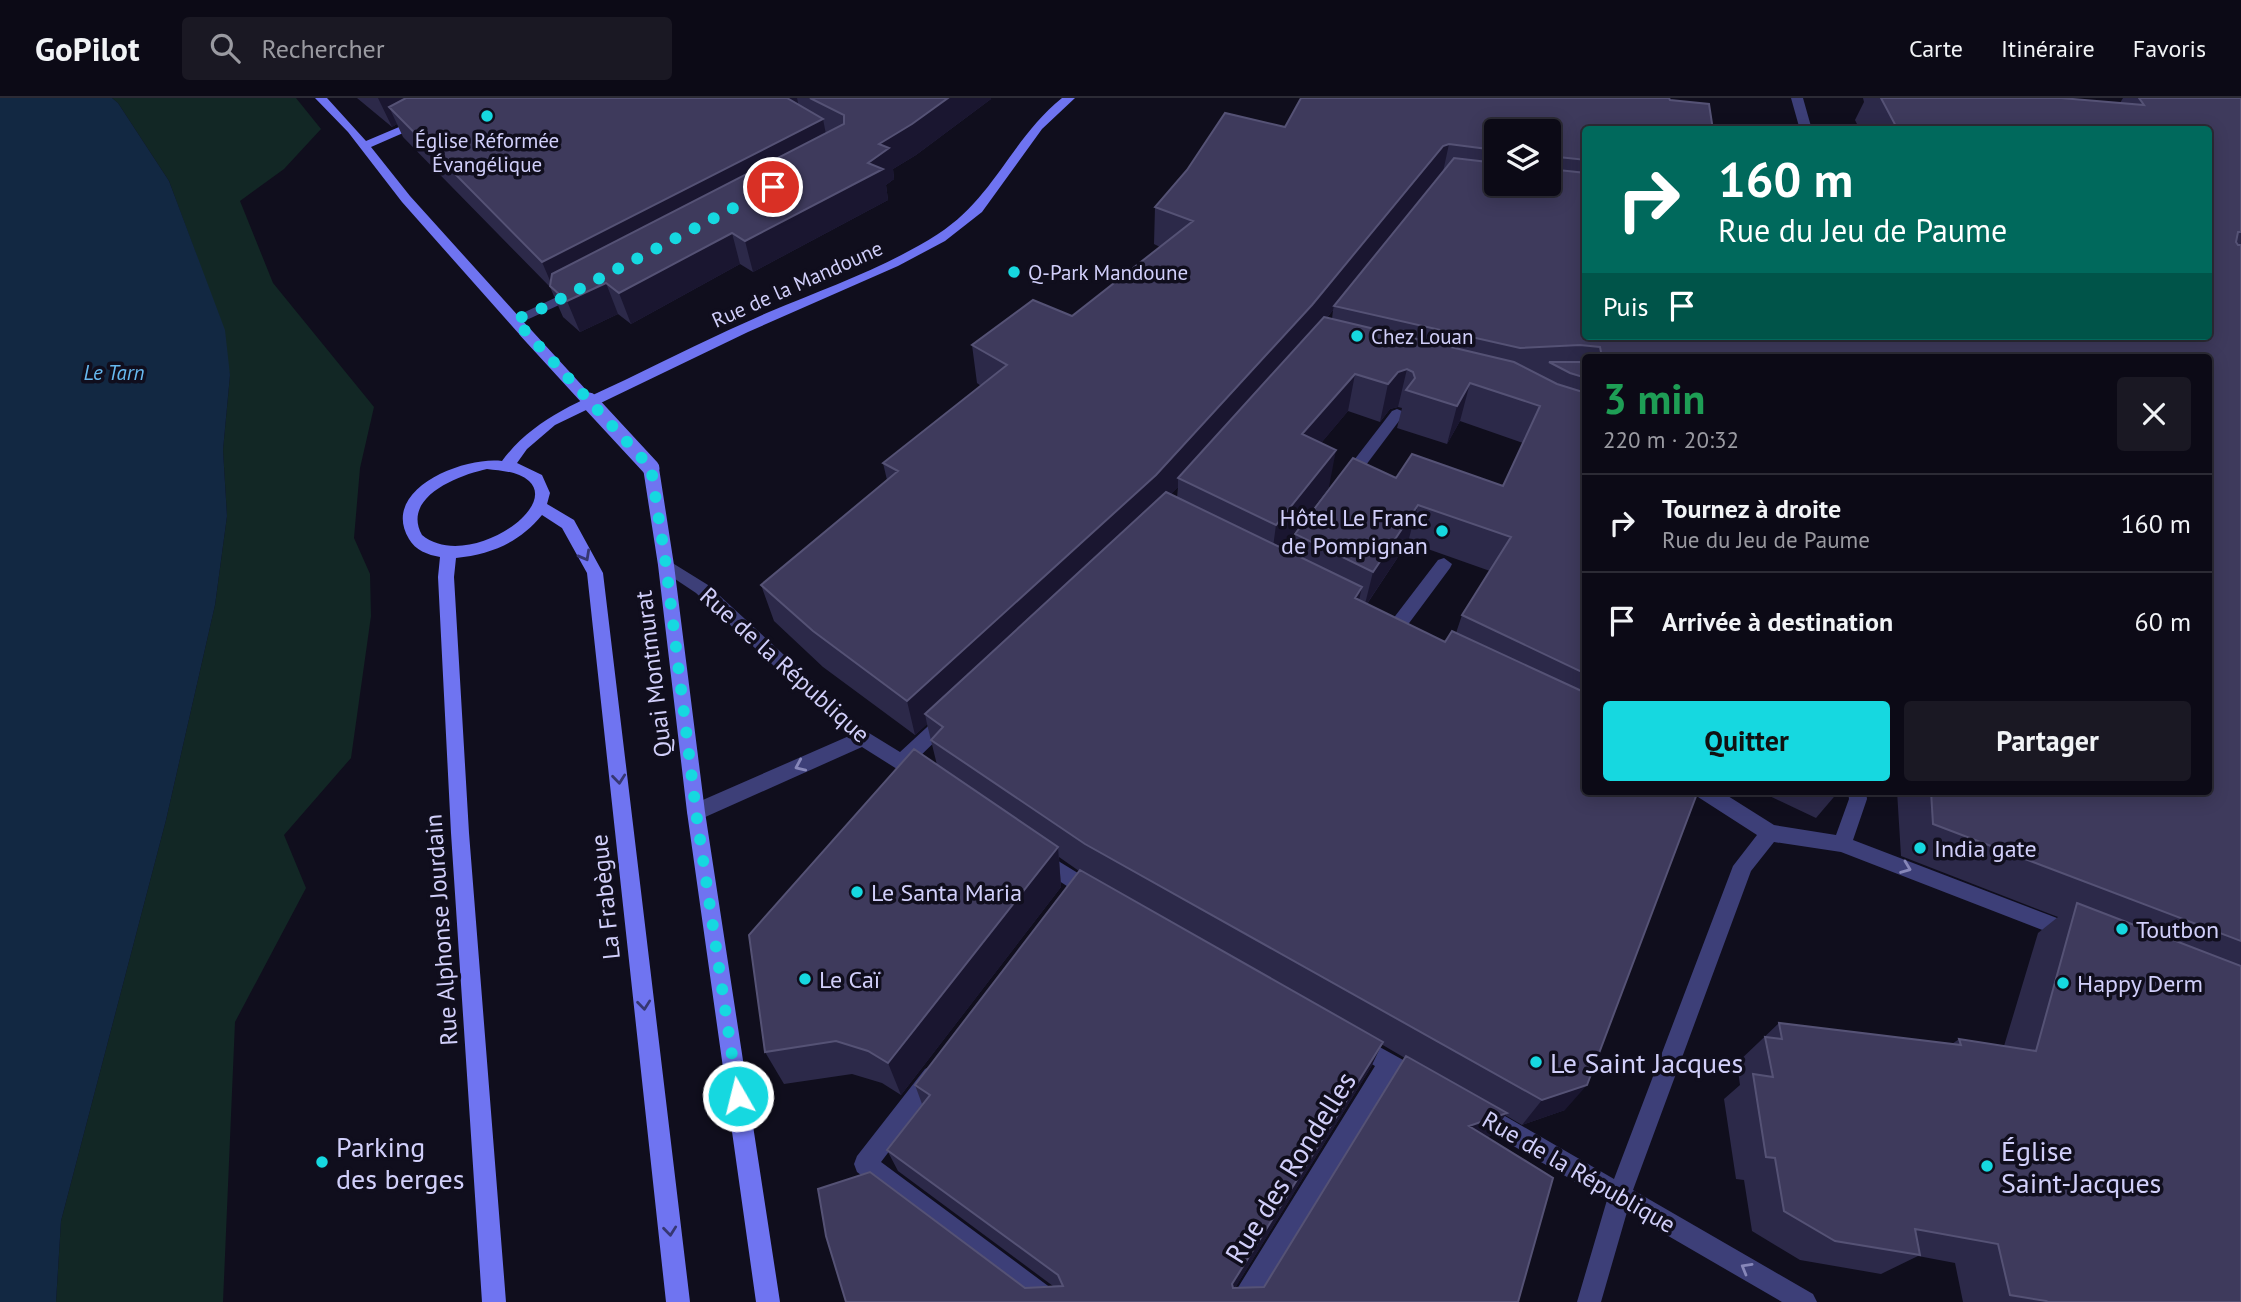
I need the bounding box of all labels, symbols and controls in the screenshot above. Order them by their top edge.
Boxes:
search box [182,17,672,80]
text: GoPilot [35,27,140,70]
icon: search [206,29,244,67]
text: Rechercher [262,32,385,65]
text: Carte [1909,33,1963,64]
text: Itinéraire [2001,33,2095,64]
text: Favoris [2133,33,2206,64]
marker: Église Réformée Évangélique [479,108,495,124]
map controls [1484,119,1561,196]
button: layers [1484,119,1561,196]
place label: Église Réformée Évangélique [415,127,559,178]
text: 160 m [1718,147,1853,211]
icon: right [1603,154,1694,245]
pin [743,157,803,217]
icon: arrive [754,168,792,206]
text: Rue du Jeu de Paume [1718,209,2007,251]
street label: Rue de la Mandoune [707,234,887,334]
place label: Q-Park Mandoune [1028,259,1188,286]
marker: Q-Park Mandoune [1006,264,1022,280]
icon: arrive [1663,287,1701,325]
text: Puis [1603,290,1649,323]
place label: Chez Louan [1371,323,1473,350]
marker: Chez Louan [1349,328,1365,344]
water label: Le Tarn [83,359,145,386]
text: 3 min [1603,371,1705,426]
button: close [2117,377,2191,451]
text: 220 m · 20:32 [1603,425,1739,454]
text: Tournez à droite [1662,492,1841,525]
place label: Hôtel Le Franc de Pompignan [1280,502,1428,561]
icon: right [1603,504,1641,542]
text: 160 m [2120,507,2191,540]
marker: Hôtel Le Franc de Pompignan [1434,523,1450,539]
text: Rue du Jeu de Paume [1662,525,1870,554]
one-way arrow [577,548,590,561]
street label: Rue de la République [694,581,876,749]
street label: Quai Montmurat [627,589,679,759]
icon: arrive [1603,602,1641,640]
text: Arrivée à destination [1662,605,1893,638]
text: 60 m [2135,605,2191,638]
button: Quitter [1603,701,1890,781]
button: Partager [1904,701,2191,781]
one-way arrow [795,758,807,772]
one-way arrow [611,773,626,785]
street label: Rue Alphonse Jourdain [417,813,465,1047]
street label: La Frabègue [583,833,627,961]
place label: India gate [1934,833,2037,864]
marker: India gate [1912,840,1928,856]
one-way arrow [1899,860,1911,874]
place label: Le Santa Maria [871,877,1022,908]
marker: Le Santa Maria [849,884,865,900]
place label: Toutbon [2136,914,2219,945]
marker: Toutbon [2114,921,2130,937]
place label: Le Caï [819,964,881,995]
place label: Happy Derm [2077,968,2203,999]
marker: Le Caï [797,971,813,987]
marker: Happy Derm [2055,975,2071,991]
one-way arrow [637,999,652,1011]
place label: Le Saint Jacques [1550,1044,1743,1081]
marker: Le Saint Jacques [1528,1054,1544,1070]
position arrow [701,1059,775,1133]
street label: Rue des Rondelles [1216,1064,1364,1270]
street label: Rue de la République [1477,1104,1681,1240]
place label: Parking des berges [336,1128,464,1197]
place label: Église Saint-Jacques [2001,1132,2161,1201]
marker: Parking des berges [314,1154,330,1170]
marker: Église Saint-Jacques [1979,1158,1995,1174]
one-way arrow [662,1225,677,1237]
one-way arrow [1741,1263,1754,1276]

